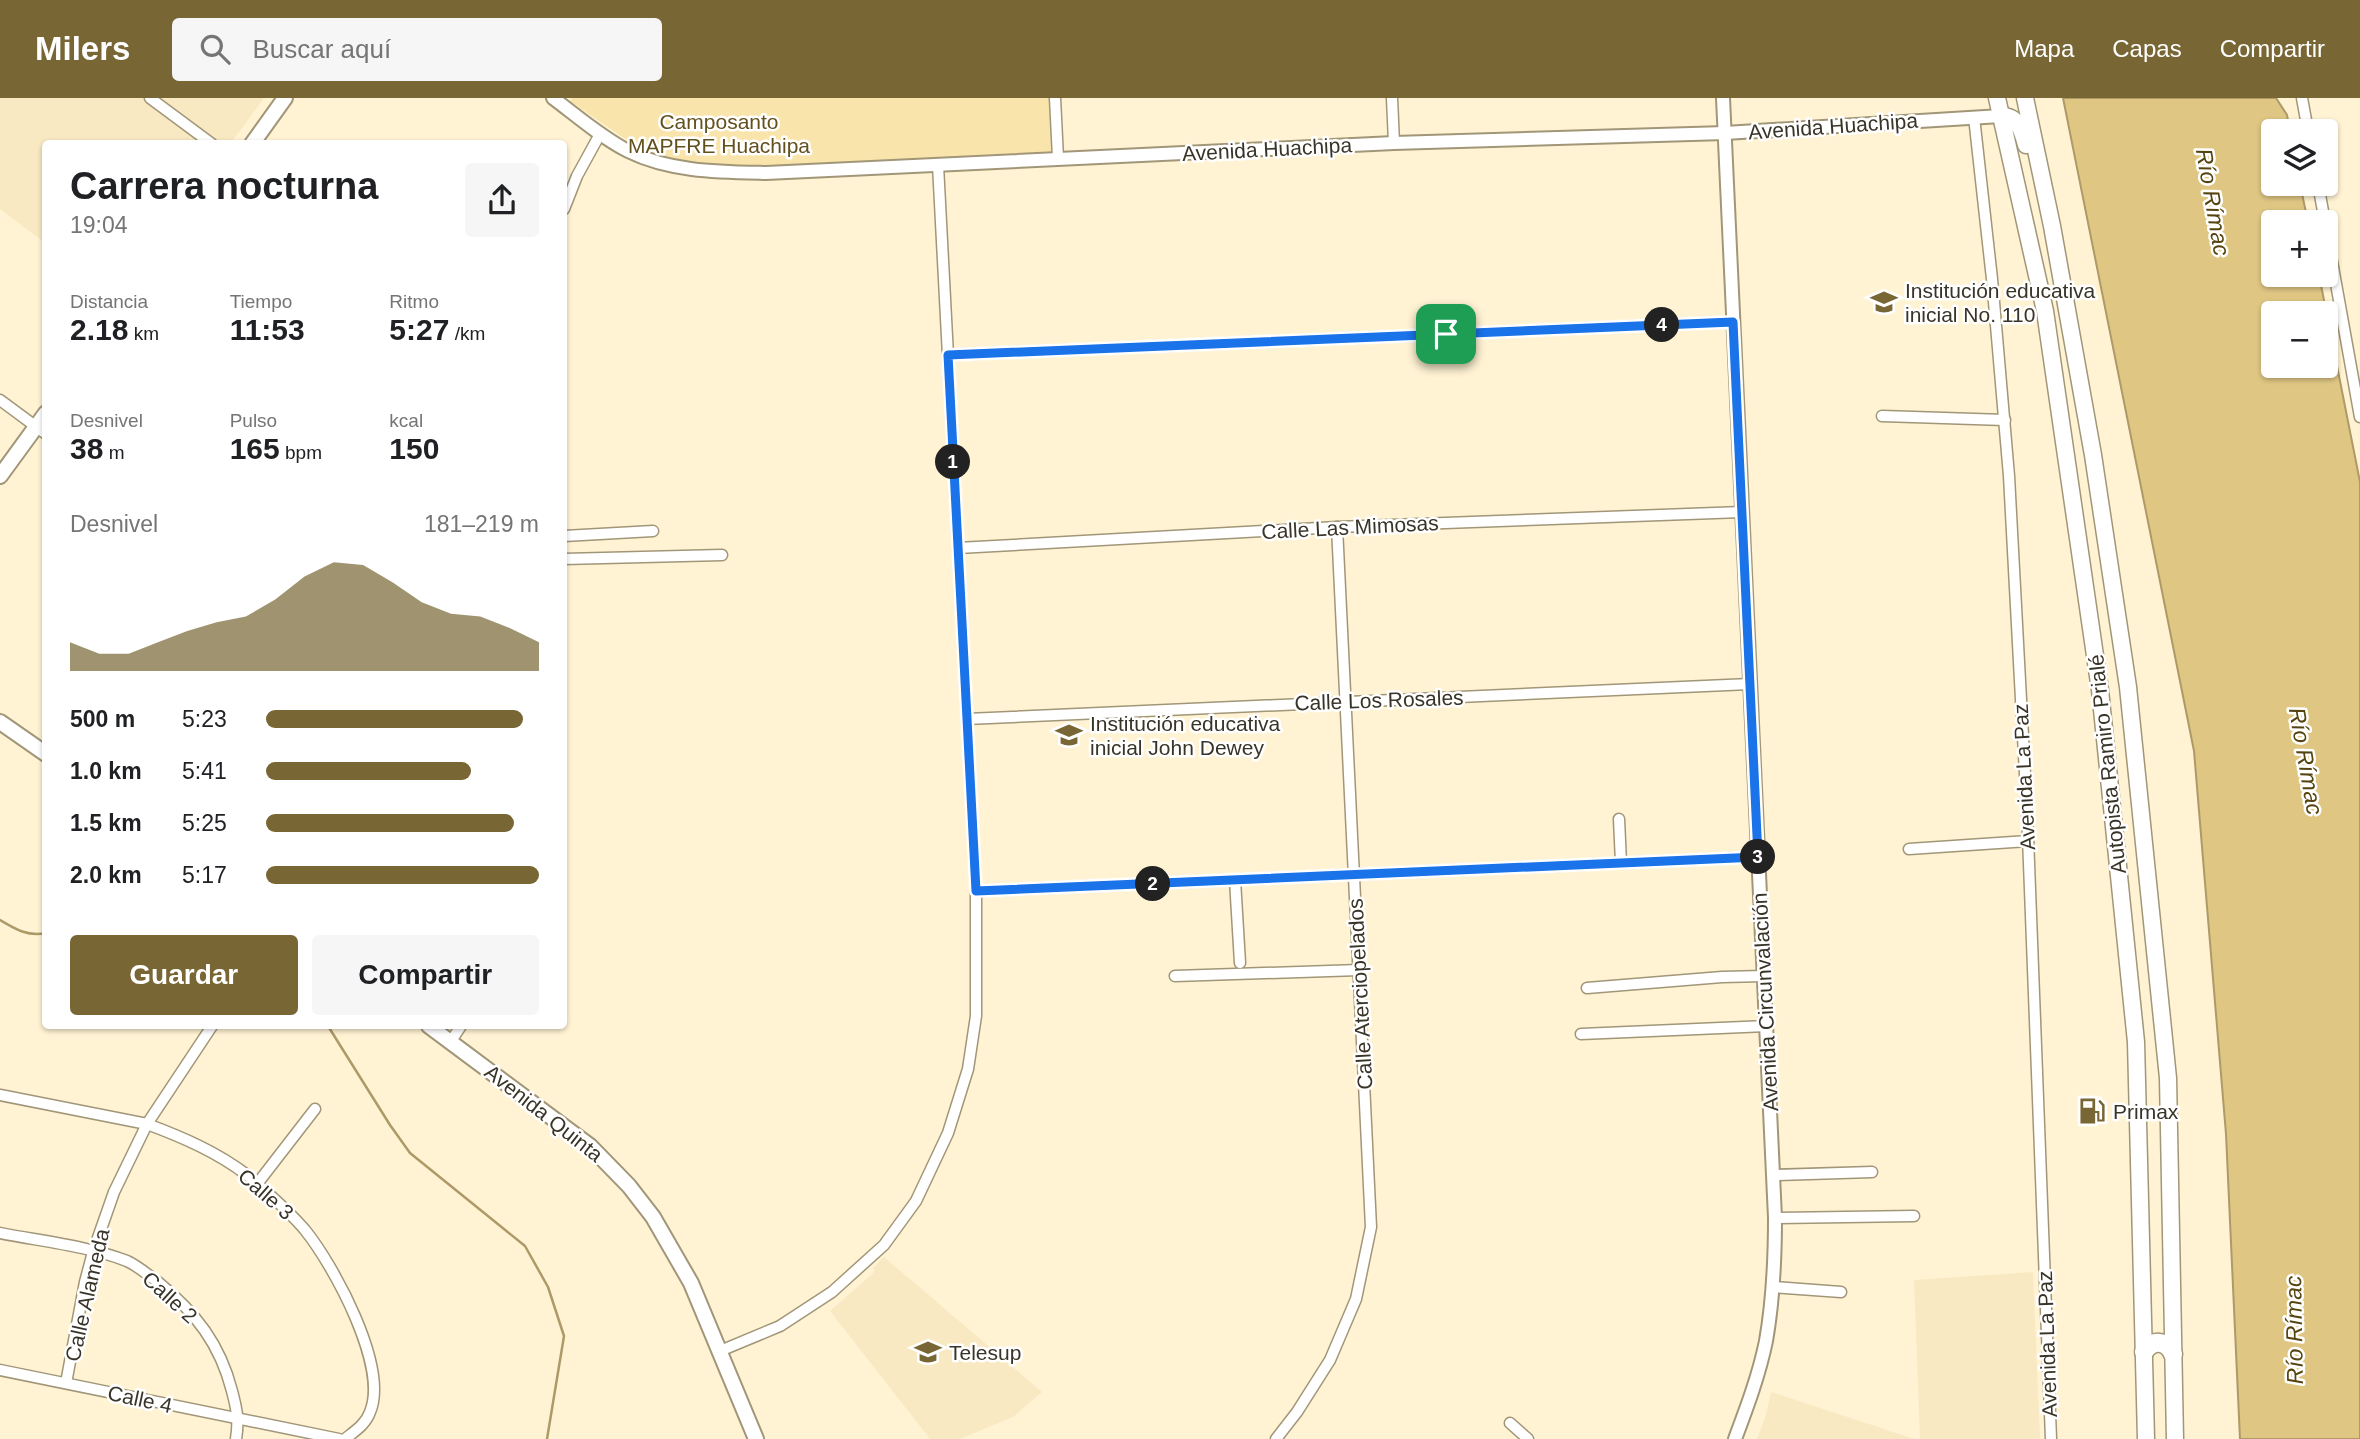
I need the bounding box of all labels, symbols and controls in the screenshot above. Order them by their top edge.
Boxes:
search box [172,18,662,81]
text: Milers [35,30,130,67]
icon: search [196,30,234,68]
text: Buscar aquí [252,34,391,64]
text: Mapa [2014,35,2074,62]
text: Capas [2112,35,2182,62]
text: Compartir [2220,35,2325,62]
street label: Avenida Huachipa [1747,109,1919,143]
park label: Camposanto MAPFRE Huachipa [628,110,810,157]
map controls [2261,119,2338,378]
button: layers [2261,119,2338,196]
street label: Avenida Huachipa [1181,133,1353,165]
water label: Río Rímac [2191,146,2235,258]
button: share [465,163,539,237]
text: Carrera nocturna [70,165,378,207]
button: + [2261,210,2338,287]
text: 19:04 [70,212,128,238]
place label: Institución educativa inicial No. 110 [1905,279,2096,326]
school or university icon: Institución educativa inicial No. 110 [1869,287,1899,317]
text: Distancia [70,291,148,312]
text: Tiempo [230,291,292,312]
text: Ritmo [389,291,439,312]
button: − [2261,301,2338,378]
pin [1416,304,1476,364]
pin: 4 [1644,308,1680,342]
text: 2.18 [70,313,128,346]
text: 11:53 [230,313,305,346]
text: 5:27 [389,313,449,346]
text: 4 [1656,314,1667,335]
icon: arrive [1427,315,1465,353]
text: km [128,323,159,344]
text: /km [449,323,485,344]
text: Desnivel [70,410,143,431]
text: Pulso [230,410,277,431]
text: kcal [389,410,423,431]
text: 38 [70,432,103,465]
text: 165 [230,432,280,465]
text: 150 [389,432,439,465]
text: m [103,442,124,463]
text: bpm [280,442,322,463]
pin: 1 [936,444,970,480]
text: 1 [947,451,958,472]
text: Desnivel [70,511,158,537]
text: 181–219 m [424,511,539,537]
street label: Calle Las Mimosas [1261,511,1439,543]
street label: Autopista Ramiro Prialé [2084,653,2130,875]
street label: Calle Los Rosales [1294,686,1464,714]
street label: Avenida La Paz [2009,703,2039,851]
water label: Río Rímac [2284,705,2328,817]
text: 500 m [70,706,135,732]
text: 5:23 [182,706,227,732]
place label: Institución educativa inicial John Dewey [1090,712,1281,759]
school or university icon: Institución educativa inicial John Dewey [1054,720,1084,750]
text: 1.0 km [70,758,142,784]
text: 5:41 [182,758,227,784]
text: 1.5 km [70,810,142,836]
text: 5:25 [182,810,227,836]
pin: 3 [1740,840,1776,874]
text: 3 [1752,846,1763,867]
text: 2.0 km [70,862,142,888]
text: 5:17 [182,862,227,888]
pin: 2 [1136,866,1170,902]
text: 2 [1147,873,1158,894]
street label: Avenida Circunvalación [1748,892,1782,1112]
street label: Calle Aterciopelados [1344,898,1376,1090]
button: Guardar [70,935,298,1015]
button: Compartir [312,935,539,1015]
street label: Avenida Quinta [480,1060,608,1166]
fuel station icon: Primax [2077,1096,2107,1126]
place label: Primax [2113,1100,2179,1123]
street label: Calle 3 [234,1164,298,1224]
street label: Calle Alameda [61,1226,114,1364]
street label: Calle 2 [138,1267,202,1327]
street label: Avenida La Paz [2033,1270,2061,1418]
water label: Río Rímac [2280,1275,2308,1385]
school or university icon: Telesup [913,1337,943,1367]
place label: Telesup [949,1341,1021,1364]
street label: Calle 4 [106,1381,175,1417]

